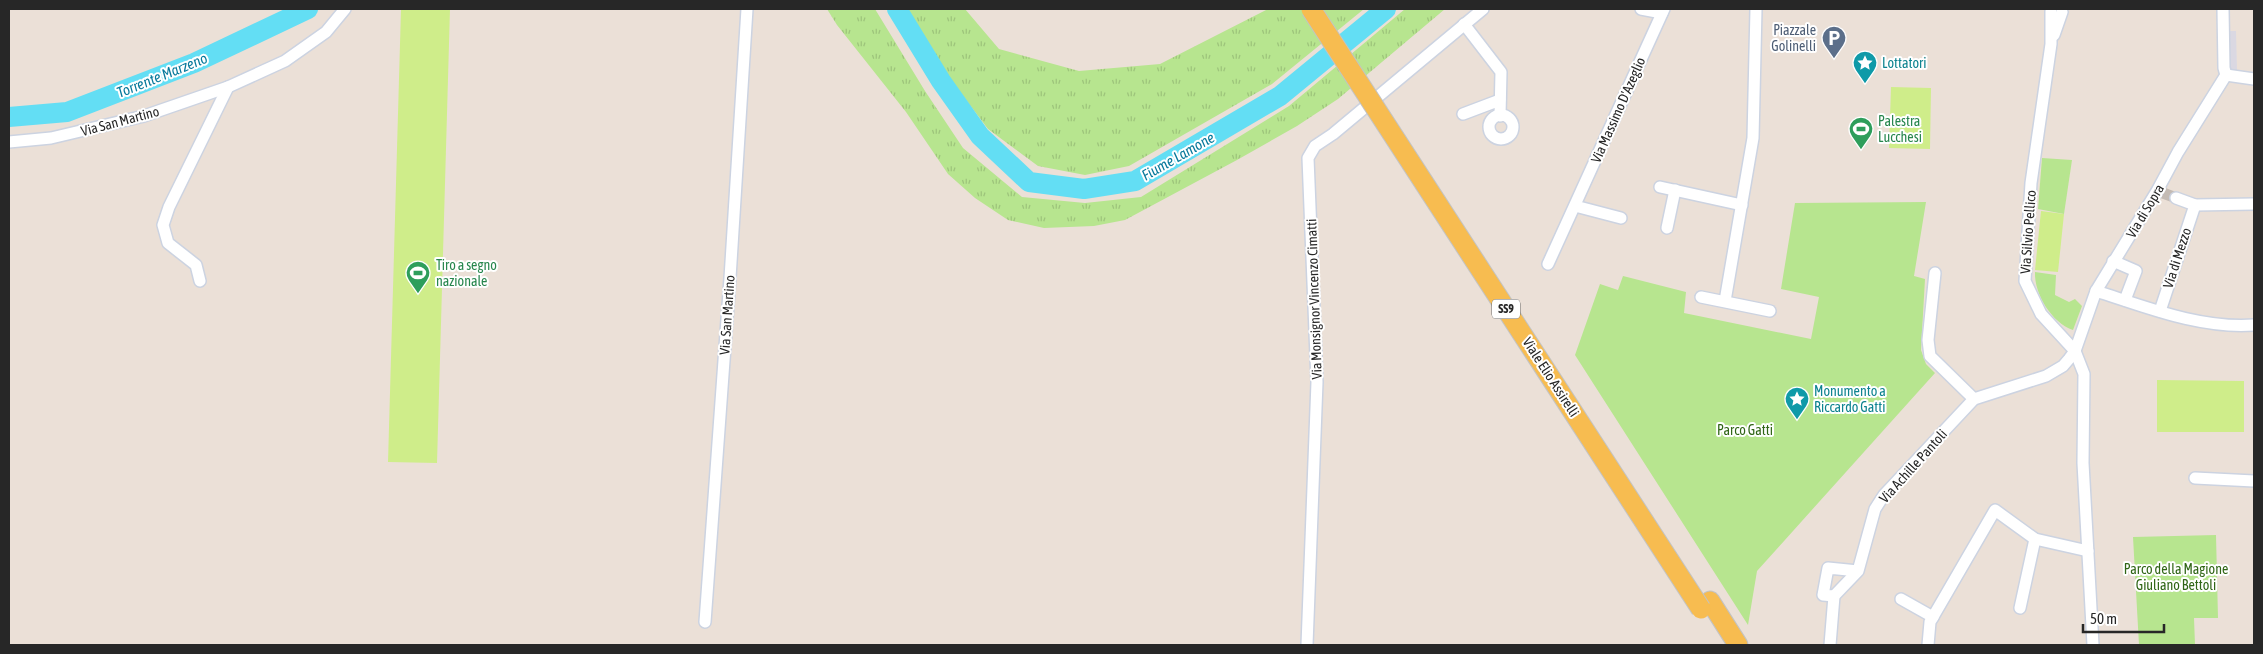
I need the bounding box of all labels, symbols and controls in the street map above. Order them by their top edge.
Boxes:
place label: Piazzale Golinelli [1771,22,1816,54]
parking icon: Piazzale Golinelli [1821,25,1847,59]
water label: Torrente Marzeno [114,49,210,101]
place icon: Lottatori [1852,50,1878,84]
street label: Via Massimo D'Azeglio [1588,55,1648,165]
place label: Lottatori [1882,55,1926,71]
street label: Via San Martino [79,103,161,139]
place label: Palestra Lucchesi [1878,113,1922,145]
sports icon: Palestra Lucchesi [1848,116,1874,150]
water label: Fiume Lamone [1139,128,1218,184]
street label: Via di Sopra [2123,181,2167,241]
street label: Via Silvio Pellico [2017,189,2039,275]
street label: Via Monsignor Vincenzo Cimatti [1303,218,1325,380]
street label: Via di Mezzo [2160,226,2194,290]
place label: Tiro a segno nazionale [436,257,497,289]
sports icon: Tiro a segno nazionale [405,260,431,294]
street label: Via San Martino [716,274,738,356]
road number: SS9 [1492,300,1520,318]
street label: Viale Elio Assirelli [1520,335,1582,419]
place label: Monumento a Riccardo Gatti [1814,383,1886,415]
place icon: Monumento a Riccardo Gatti [1784,386,1810,420]
park label: Parco Gatti [1717,422,1773,438]
street label: Via Achille Pantoli [1876,426,1950,506]
park label: Parco della Magione Giuliano Bettoli [2124,561,2228,593]
scale bar [2083,602,2164,634]
text: 50 m [2090,610,2117,627]

